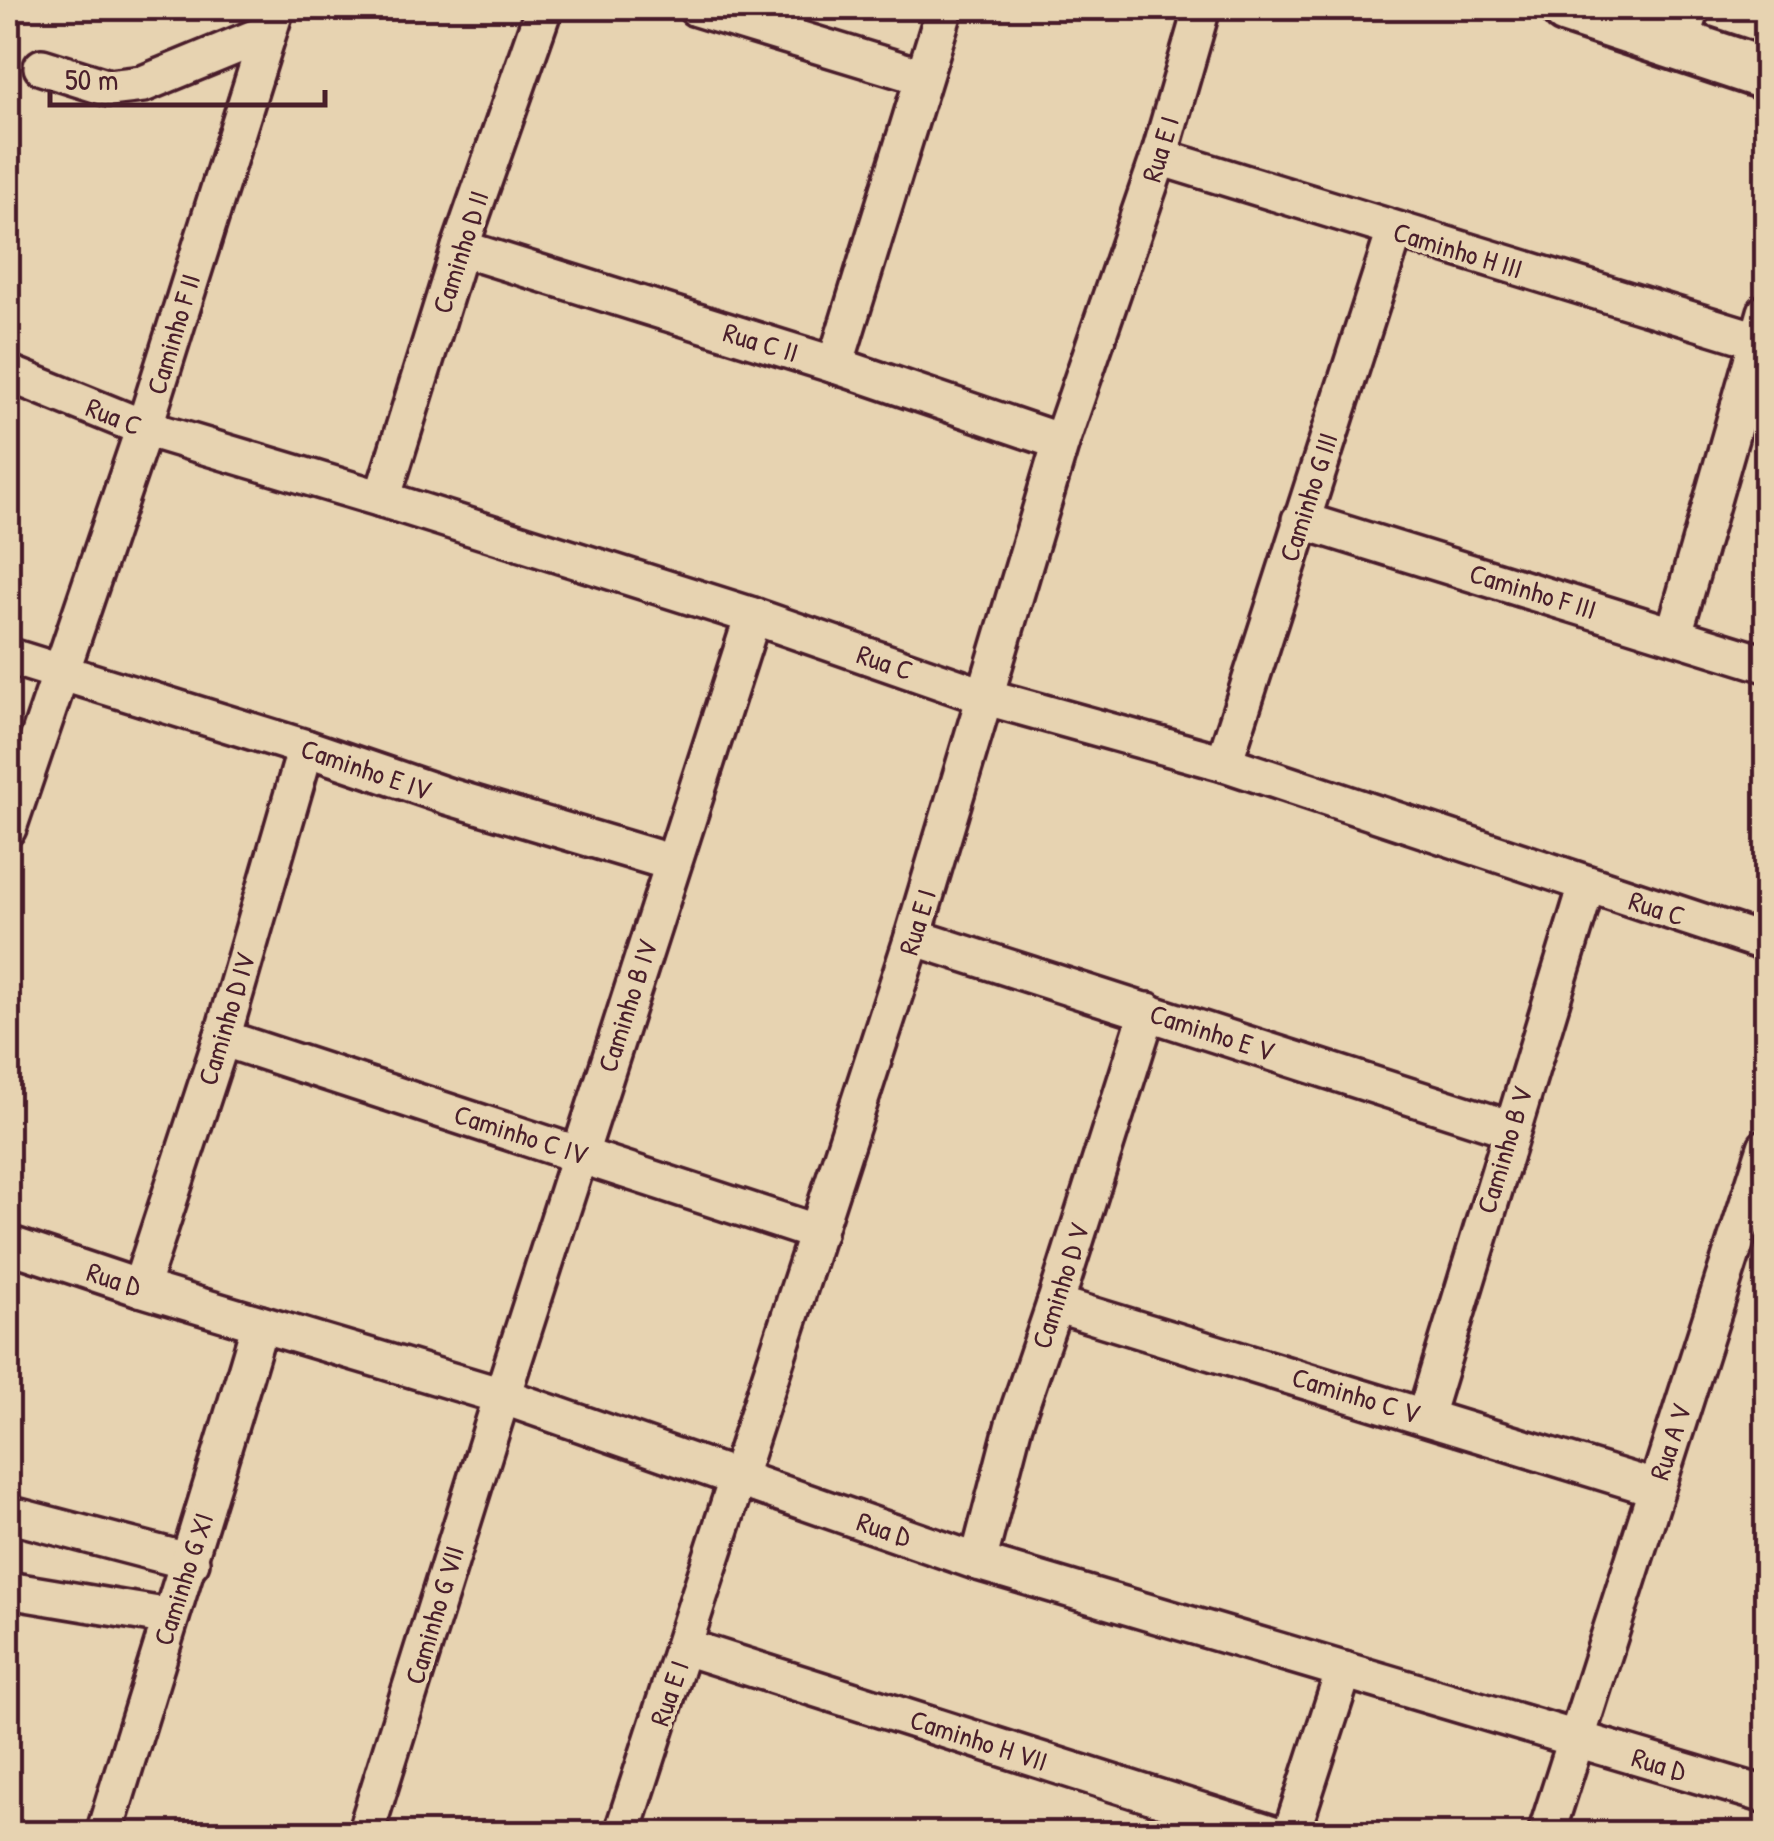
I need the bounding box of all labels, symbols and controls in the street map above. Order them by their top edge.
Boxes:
scale bar [50,45,325,107]
text: 50 m [65,59,118,99]
street label: Rua E I [1132,112,1188,186]
street label: Caminho D II [422,186,498,318]
street label: Caminho H III [1389,212,1527,288]
street label: Caminho F II [137,269,209,399]
street label: Rua C II [719,313,803,371]
street label: Rua C [81,388,147,444]
street label: Caminho G III [1269,428,1347,566]
street label: Caminho F III [1465,554,1601,628]
street label: Rua C [852,635,918,689]
street label: Caminho E IV [296,729,436,809]
street label: Rua C [1624,881,1690,935]
street label: Rua E I [889,885,945,959]
street label: Caminho B IV [588,935,666,1077]
street label: Caminho D IV [188,948,264,1090]
street label: Caminho E V [1145,994,1279,1070]
street label: Caminho B V [1467,1082,1541,1218]
street label: Caminho C IV [450,1095,593,1173]
street label: Caminho D V [1022,1218,1098,1353]
street label: Rua D [82,1252,147,1306]
street label: Caminho C V [1288,1358,1425,1432]
street label: Rua A V [1640,1399,1700,1485]
street label: Rua D [852,1502,917,1556]
street label: Caminho G XI [144,1508,222,1650]
street label: Caminho G VII [395,1541,473,1689]
street label: Rua E I [640,1655,698,1731]
street label: Caminho H VII [905,1700,1053,1780]
street label: Rua D [1627,1738,1691,1790]

